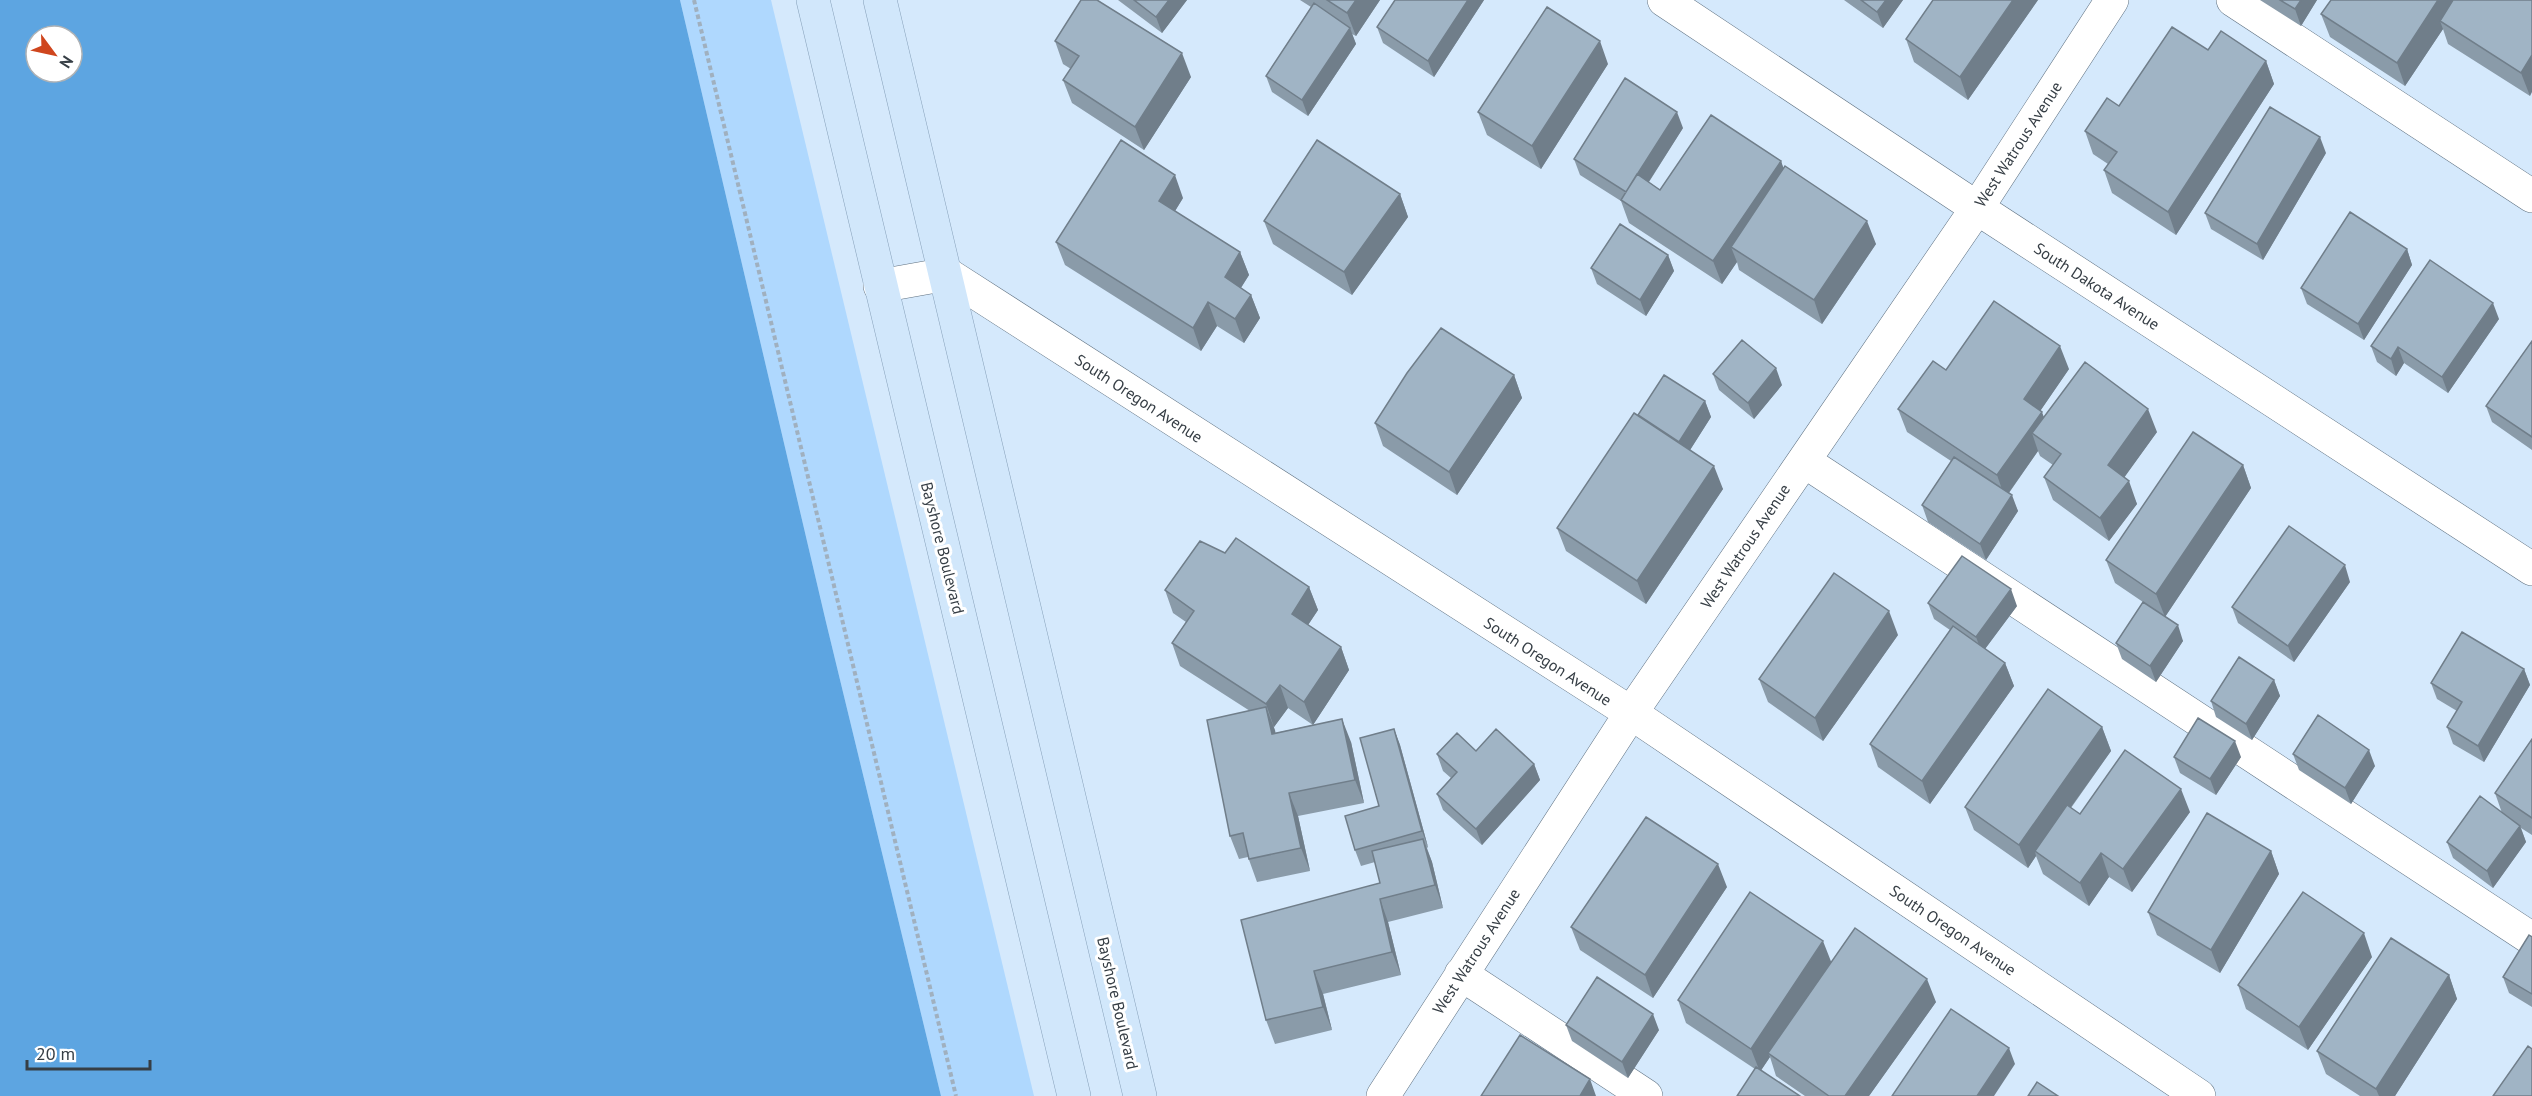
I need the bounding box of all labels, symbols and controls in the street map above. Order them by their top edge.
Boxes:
north arrow [24,24,84,84]
text: N [55,52,78,72]
street label: West Watrous Avenue [1970,77,2066,211]
street label: South Dakota Avenue [2030,238,2164,334]
street label: South Oregon Avenue [1071,349,1207,447]
street label: Bayshore Boulevard [917,480,969,616]
street label: West Watrous Avenue [1696,480,1794,612]
street label: South Oregon Avenue [1480,612,1616,710]
street label: South Oregon Avenue [1886,880,2020,980]
street label: West Watrous Avenue [1428,884,1524,1018]
street label: Bayshore Boulevard [1093,935,1143,1071]
scale bar [27,1033,150,1071]
text: 20 m [36,1042,75,1065]

